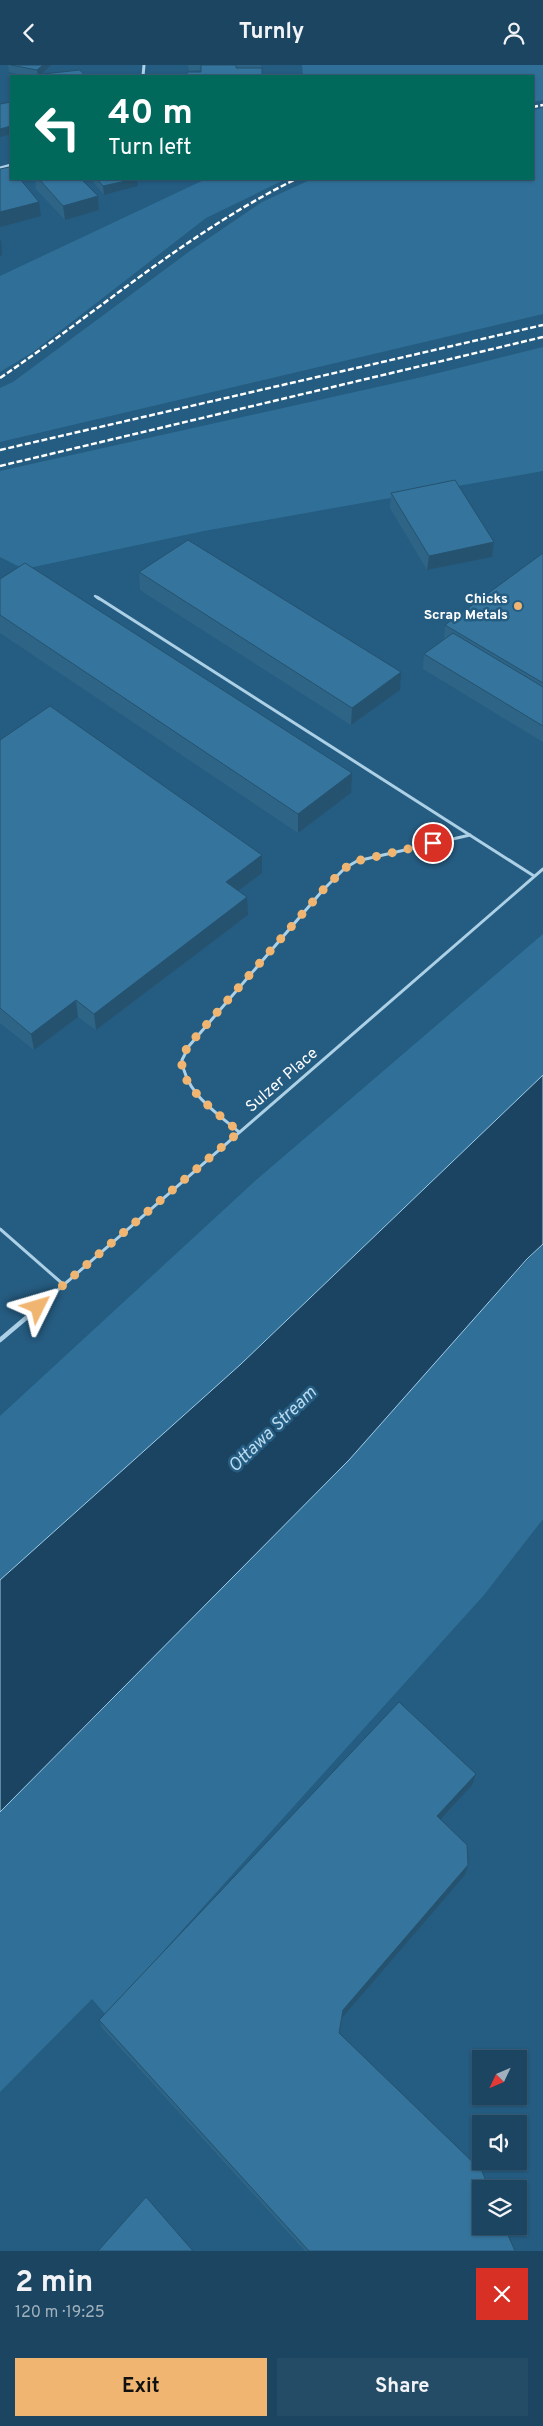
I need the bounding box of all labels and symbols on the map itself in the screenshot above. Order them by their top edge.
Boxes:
place label: Chicks Scrap Metals [424,591,508,624]
marker: Chicks Scrap Metals [512,600,524,612]
pin [412,822,454,864]
street label: Sulzer Place [242,1044,323,1117]
position arrow [11,1280,63,1332]
water label: Ottawa Stream [224,1382,322,1478]
north arrow [472,2050,528,2105]

